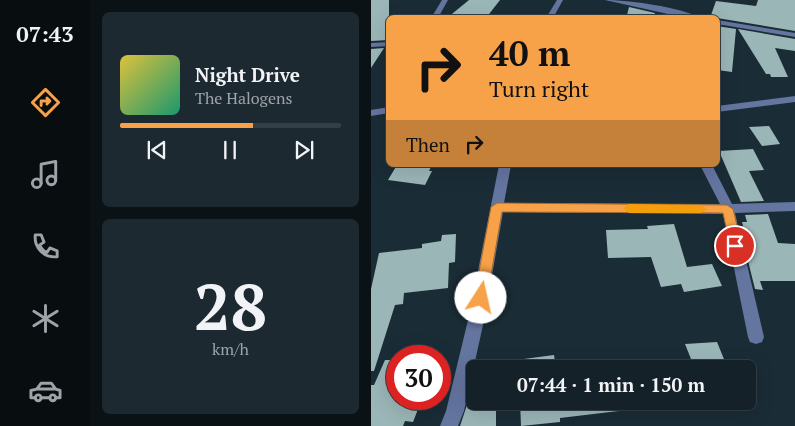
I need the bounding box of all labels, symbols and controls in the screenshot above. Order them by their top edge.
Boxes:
text: 07:43 [16,19,74,48]
text: 40 m [489,30,570,76]
icon: right [406,35,471,100]
text: Night Drive [195,62,300,87]
text: Turn right [489,74,589,103]
icon: directions [28,85,63,120]
text: The Halogens [195,87,293,109]
icon: right [460,130,488,158]
text: Then [406,132,450,157]
icon: previous [143,136,171,164]
icon: pause [216,136,244,164]
icon: next [290,136,318,164]
icon: music [28,157,63,192]
pin [714,225,756,267]
icon: phone [28,229,63,264]
icon: arrive [721,232,749,260]
text: 28 [194,262,267,349]
position arrow [454,271,506,323]
icon: climate [28,301,63,336]
text: km/h [212,338,249,360]
speed limit sign: 30 [386,345,451,410]
text: 07:44 · 1 min · 150 m [517,372,705,397]
icon: car [28,373,63,408]

